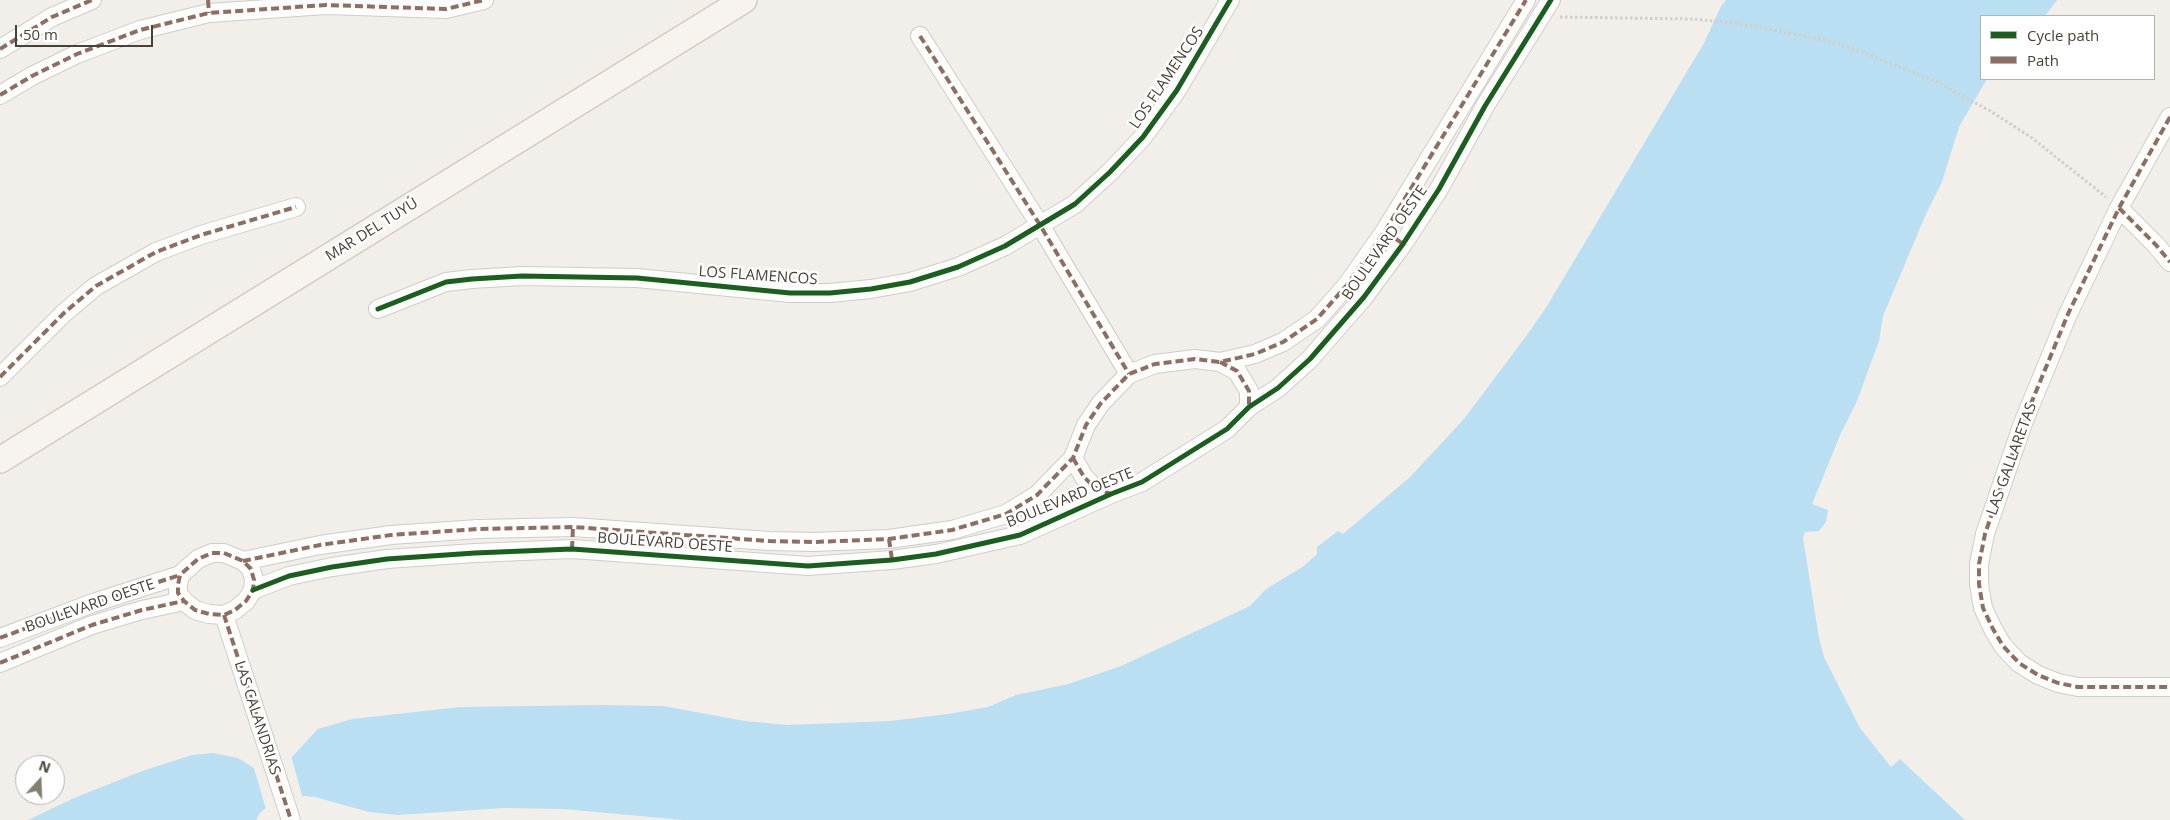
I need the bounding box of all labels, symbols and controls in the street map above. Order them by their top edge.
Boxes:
scale bar [18,15,155,47]
legend [1980,15,2155,80]
text: 50 m [23,24,58,44]
street label: LOS FLAMENCOS [1126,24,1208,132]
text: Cycle path [2027,25,2099,45]
text: Path [2027,50,2059,70]
street label: BOULEVARD OESTE [1339,182,1431,304]
street label: MAR DEL TUYÚ [322,194,422,266]
street label: LOS FLAMENCOS [698,263,818,289]
street label: LAS GALLARETAS [1983,400,2041,518]
street label: BOULEVARD OESTE [1004,464,1136,532]
street label: BOULEVARD OESTE [597,529,733,557]
street label: BOULEVARD OESTE [23,575,157,637]
street label: LAS CALANDRIAS [230,659,284,777]
north arrow [15,755,65,805]
text: N [36,755,54,777]

